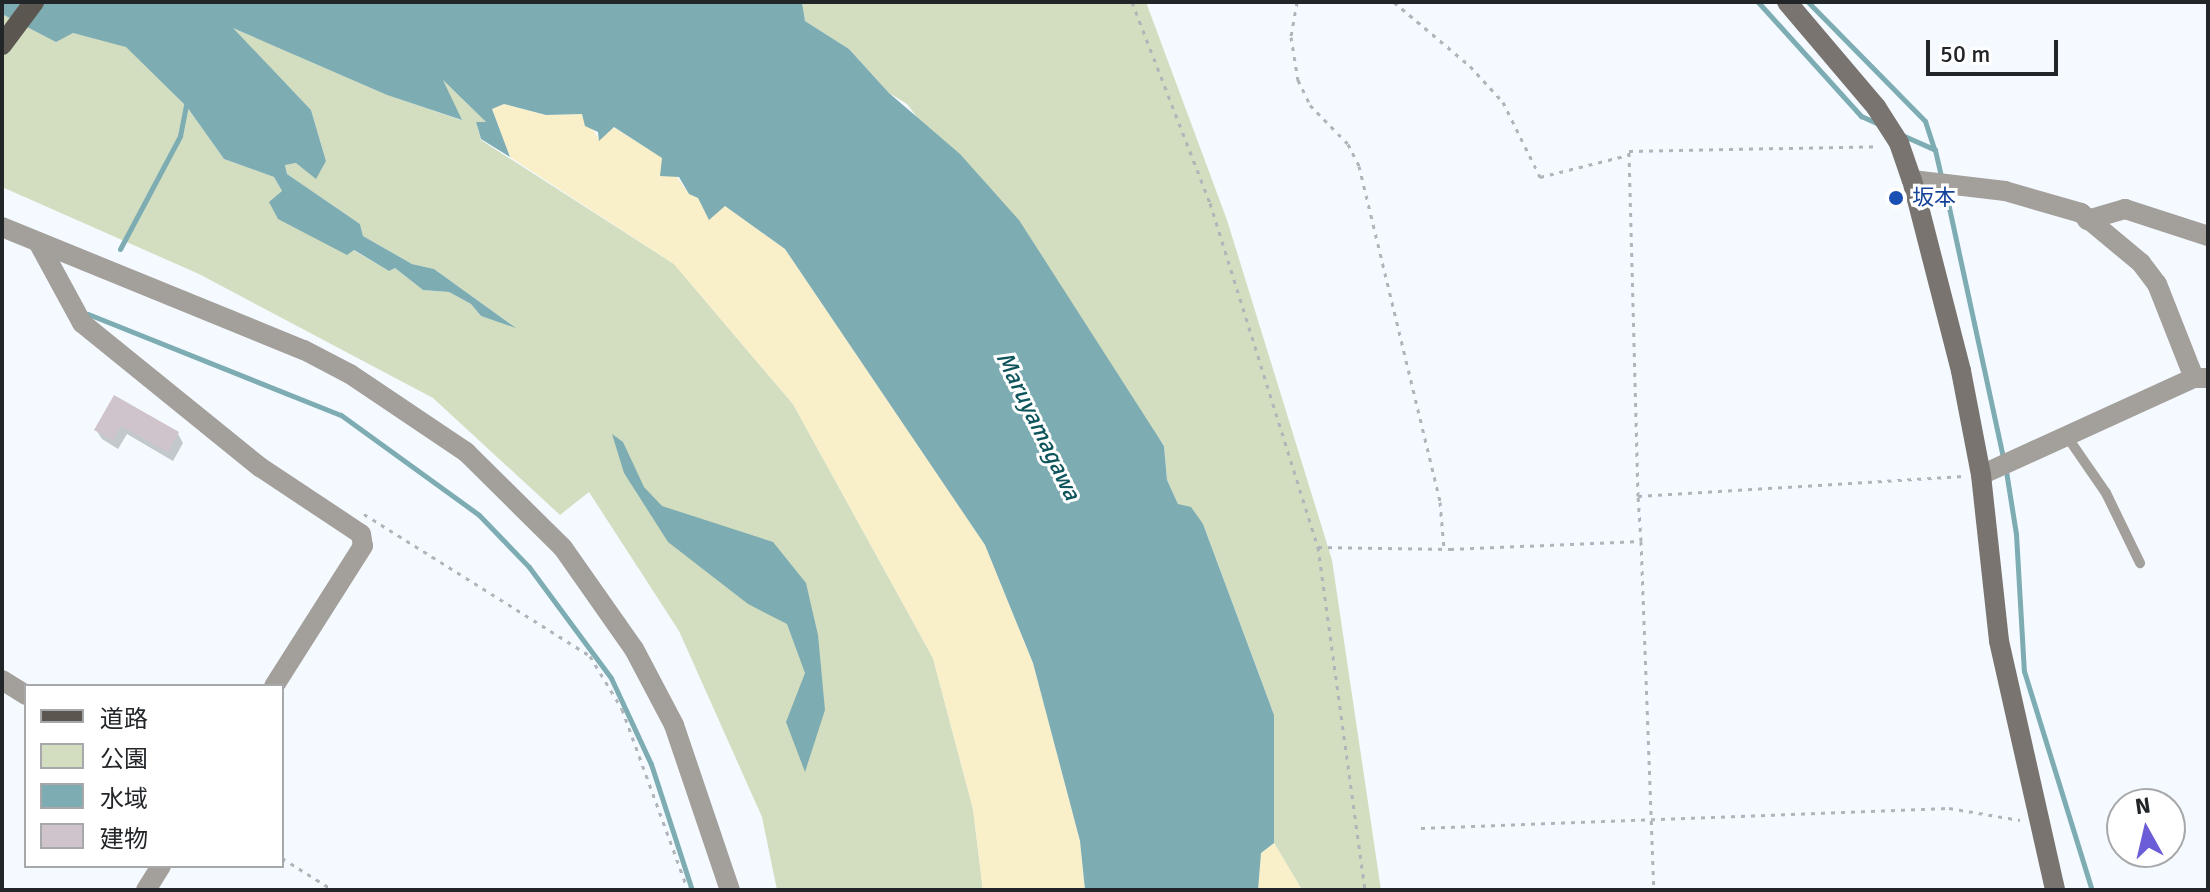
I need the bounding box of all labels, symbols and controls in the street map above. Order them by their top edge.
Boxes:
scale bar [1930,24,2062,74]
text: 50 m [1940,39,1990,69]
place label: 坂本 [1912,185,1956,211]
marker: 坂本 [1887,189,1905,207]
water label: Maruyamagawa [990,347,1086,505]
legend [24,684,284,868]
text: 道路 [100,704,148,734]
text: 公園 [100,744,148,774]
text: 水域 [100,784,148,814]
north arrow [2106,788,2186,868]
text: N [2133,791,2152,820]
text: 建物 [100,824,148,854]

